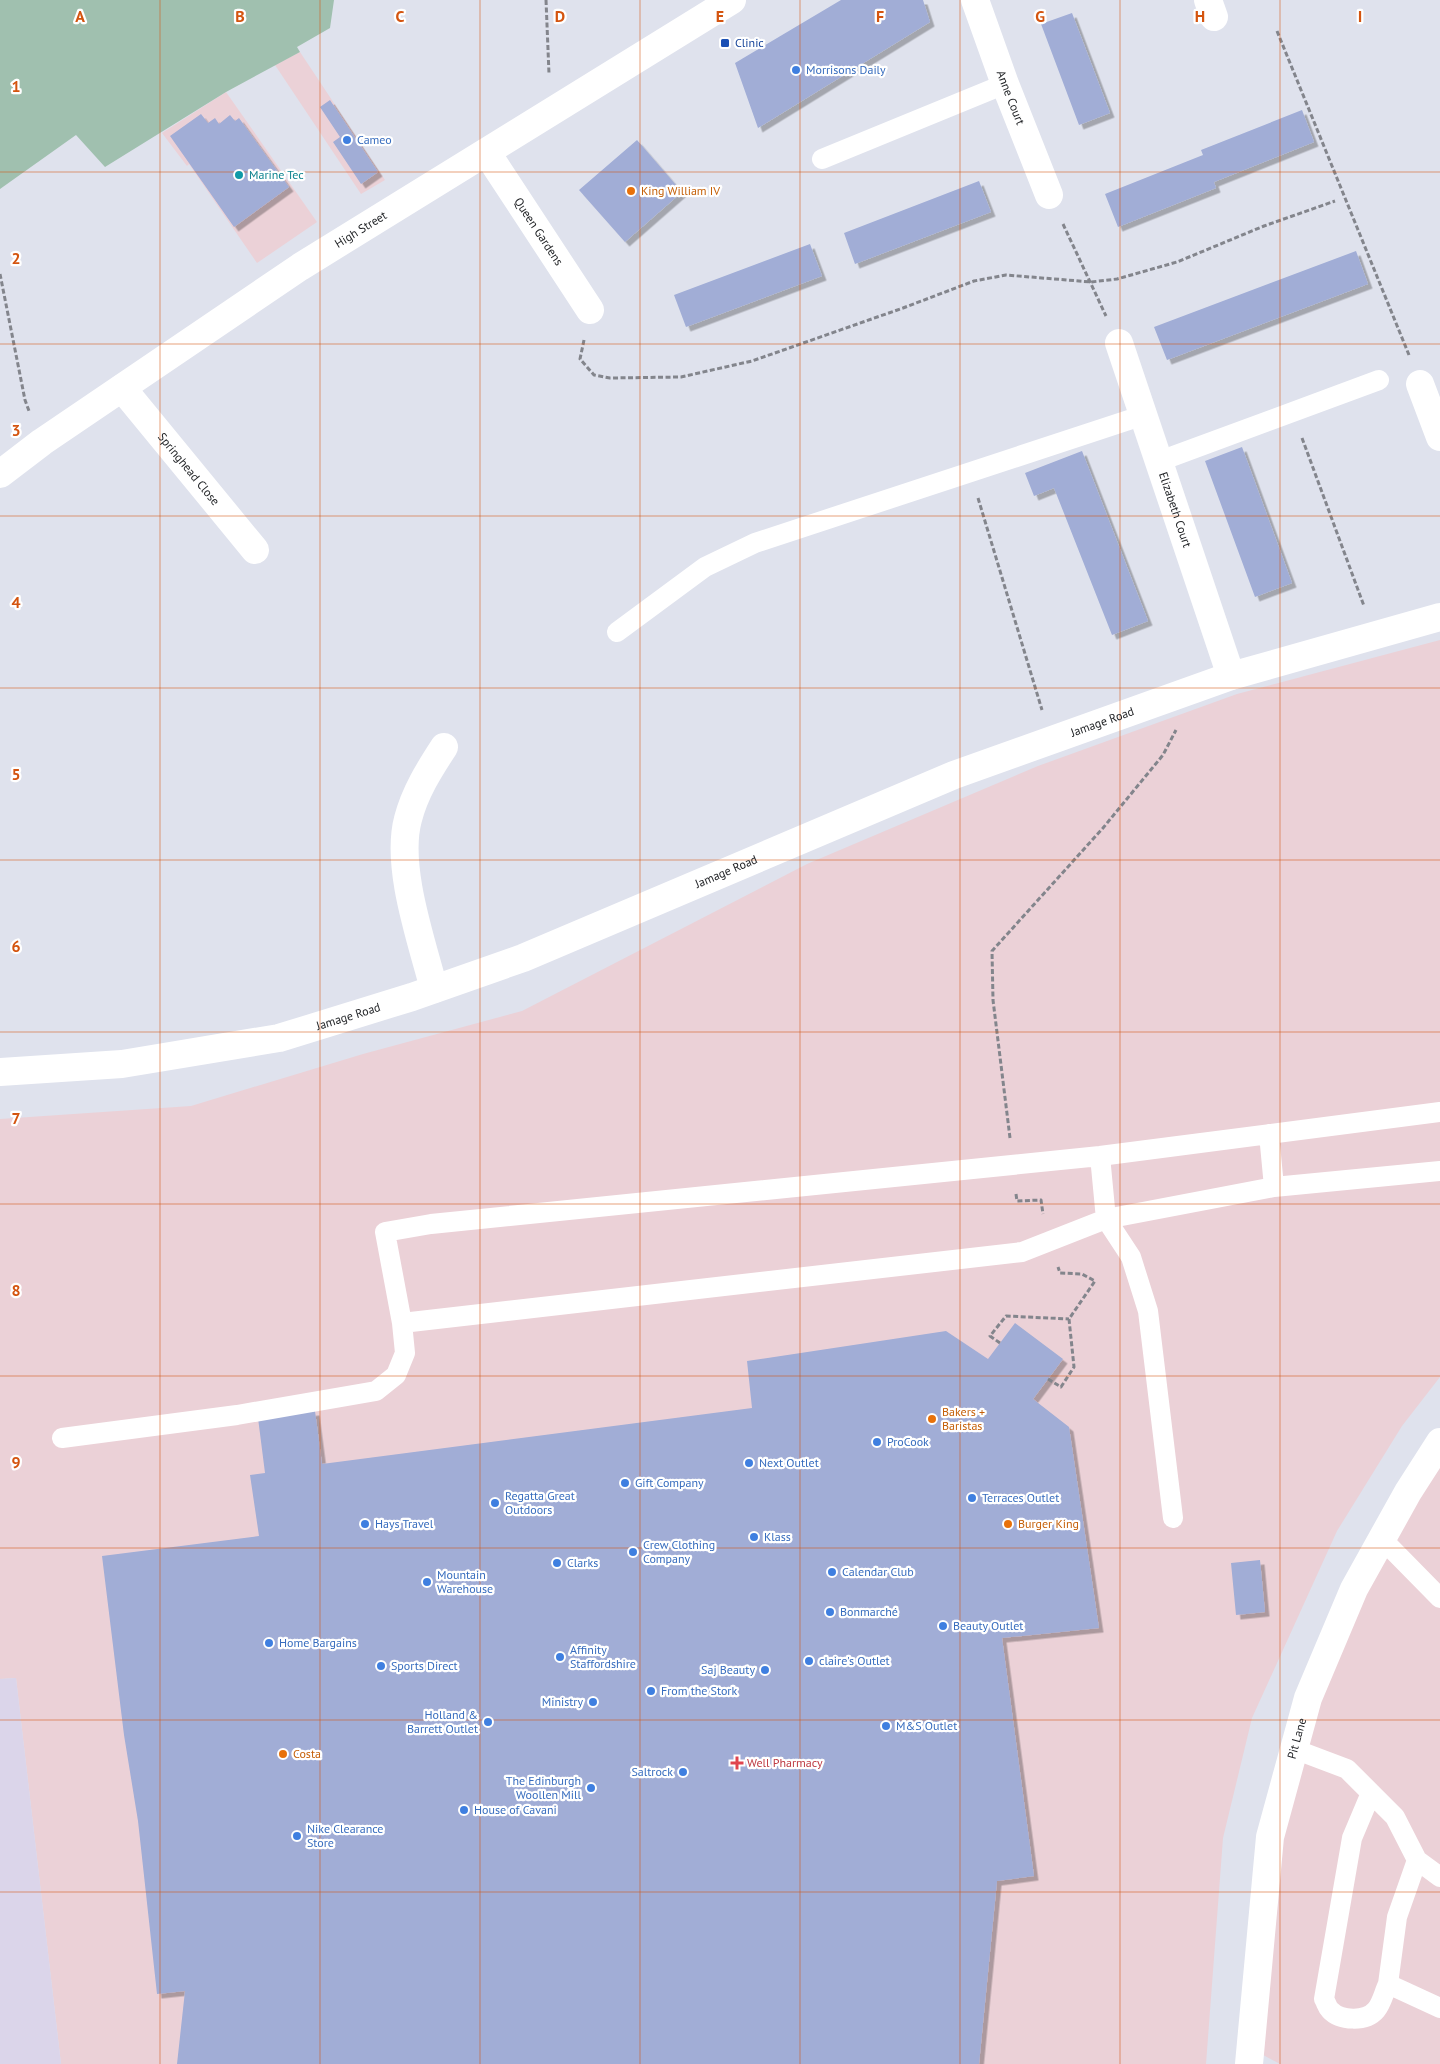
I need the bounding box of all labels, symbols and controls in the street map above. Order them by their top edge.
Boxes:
text: A [75,6,85,26]
text: B [235,6,245,26]
text: C [396,6,405,26]
text: D [555,6,565,26]
text: E [716,6,724,26]
text: F [876,6,884,26]
text: G [1035,6,1045,26]
text: H [1195,6,1205,26]
text: I [1358,6,1362,26]
place label: Clinic [735,35,764,50]
marker: Clinic [719,37,731,49]
place label: Morrisons Daily [806,62,886,77]
marker: Morrisons Daily [790,64,802,76]
street label: Anne Court [994,68,1028,127]
text: 1 [11,76,21,96]
place label: Cameo [357,132,392,147]
marker: Cameo [341,134,353,146]
place label: Marine Tec [249,167,304,182]
marker: Marine Tec [233,169,245,181]
place label: King William IV [641,183,720,198]
marker: King William IV [625,185,637,197]
street label: Queen Gardens [511,195,567,268]
street label: High Street [332,207,389,251]
text: 2 [11,248,21,268]
text: 3 [11,420,21,440]
street label: Springhead Close [155,429,223,508]
street label: Elizabeth Court [1156,470,1195,549]
text: 4 [11,592,21,612]
street label: Jamage Road [1067,703,1136,740]
text: 5 [11,764,21,784]
street label: Jamage Road [692,851,759,892]
text: 6 [11,936,21,956]
street label: Jamage Road [313,999,382,1033]
text: 7 [11,1108,21,1128]
text: 8 [11,1280,21,1300]
place label: Bakers + Baristas [942,1404,985,1433]
marker: Bakers + Baristas [926,1413,938,1425]
place label: ProCook [887,1434,929,1449]
marker: ProCook [871,1436,883,1448]
text: 9 [11,1452,21,1472]
place label: Next Outlet [759,1455,819,1470]
marker: Next Outlet [743,1457,755,1469]
place label: Gift Company [635,1475,704,1490]
marker: Gift Company [619,1477,631,1489]
place label: Regatta Great Outdoors [505,1488,575,1517]
place label: Terraces Outlet [982,1490,1059,1505]
marker: Terraces Outlet [966,1492,978,1504]
marker: Regatta Great Outdoors [489,1497,501,1509]
place label: Hays Travel [375,1516,434,1531]
place label: Burger King [1018,1516,1079,1531]
marker: Hays Travel [359,1518,371,1530]
marker: Burger King [1002,1518,1014,1530]
place label: Klass [764,1529,791,1544]
marker: Klass [748,1531,760,1543]
place label: Crew Clothing Company [643,1537,715,1566]
marker: Crew Clothing Company [627,1546,639,1558]
place label: Clarks [567,1555,598,1570]
marker: Clarks [551,1557,563,1569]
place label: Calendar Club [842,1564,914,1579]
marker: Calendar Club [826,1566,838,1578]
place label: Mountain Warehouse [437,1567,493,1596]
marker: Mountain Warehouse [421,1576,433,1588]
place label: Bonmarché [840,1604,898,1619]
marker: Bonmarché [824,1606,836,1618]
place label: Beauty Outlet [953,1618,1023,1633]
marker: Beauty Outlet [937,1620,949,1632]
place label: Home Bargains [279,1635,357,1650]
marker: Home Bargains [263,1637,275,1649]
place label: Affinity Staffordshire [570,1642,636,1671]
marker: Affinity Staffordshire [554,1651,566,1663]
place label: claire's Outlet [819,1653,890,1668]
marker: claire's Outlet [803,1655,815,1667]
place label: Sports Direct [391,1658,458,1673]
marker: Sports Direct [375,1660,387,1672]
place label: Saj Beauty [701,1662,755,1677]
marker: Saj Beauty [759,1664,771,1676]
place label: From the Stork [661,1683,737,1698]
marker: From the Stork [645,1685,657,1697]
place label: Ministry [542,1694,583,1709]
marker: Ministry [587,1696,599,1708]
place label: Holland & Barrett Outlet [407,1707,478,1736]
marker: Holland & Barrett Outlet [482,1716,494,1728]
street label: Pit Lane [1284,1716,1309,1761]
place label: M&S Outlet [896,1718,957,1733]
marker: M&S Outlet [880,1720,892,1732]
place label: Costa [293,1746,321,1761]
marker: Costa [277,1748,289,1760]
place label: Well Pharmacy [747,1755,823,1770]
marker: Well Pharmacy [731,1757,743,1769]
place label: Saltrock [631,1764,673,1779]
marker: Saltrock [677,1766,689,1778]
place label: The Edinburgh Woollen Mill [506,1773,581,1802]
marker: The Edinburgh Woollen Mill [585,1782,597,1794]
place label: House of Cavani [474,1802,557,1817]
marker: House of Cavani [458,1804,470,1816]
place label: Nike Clearance Store [307,1821,383,1850]
marker: Nike Clearance Store [291,1830,303,1842]

